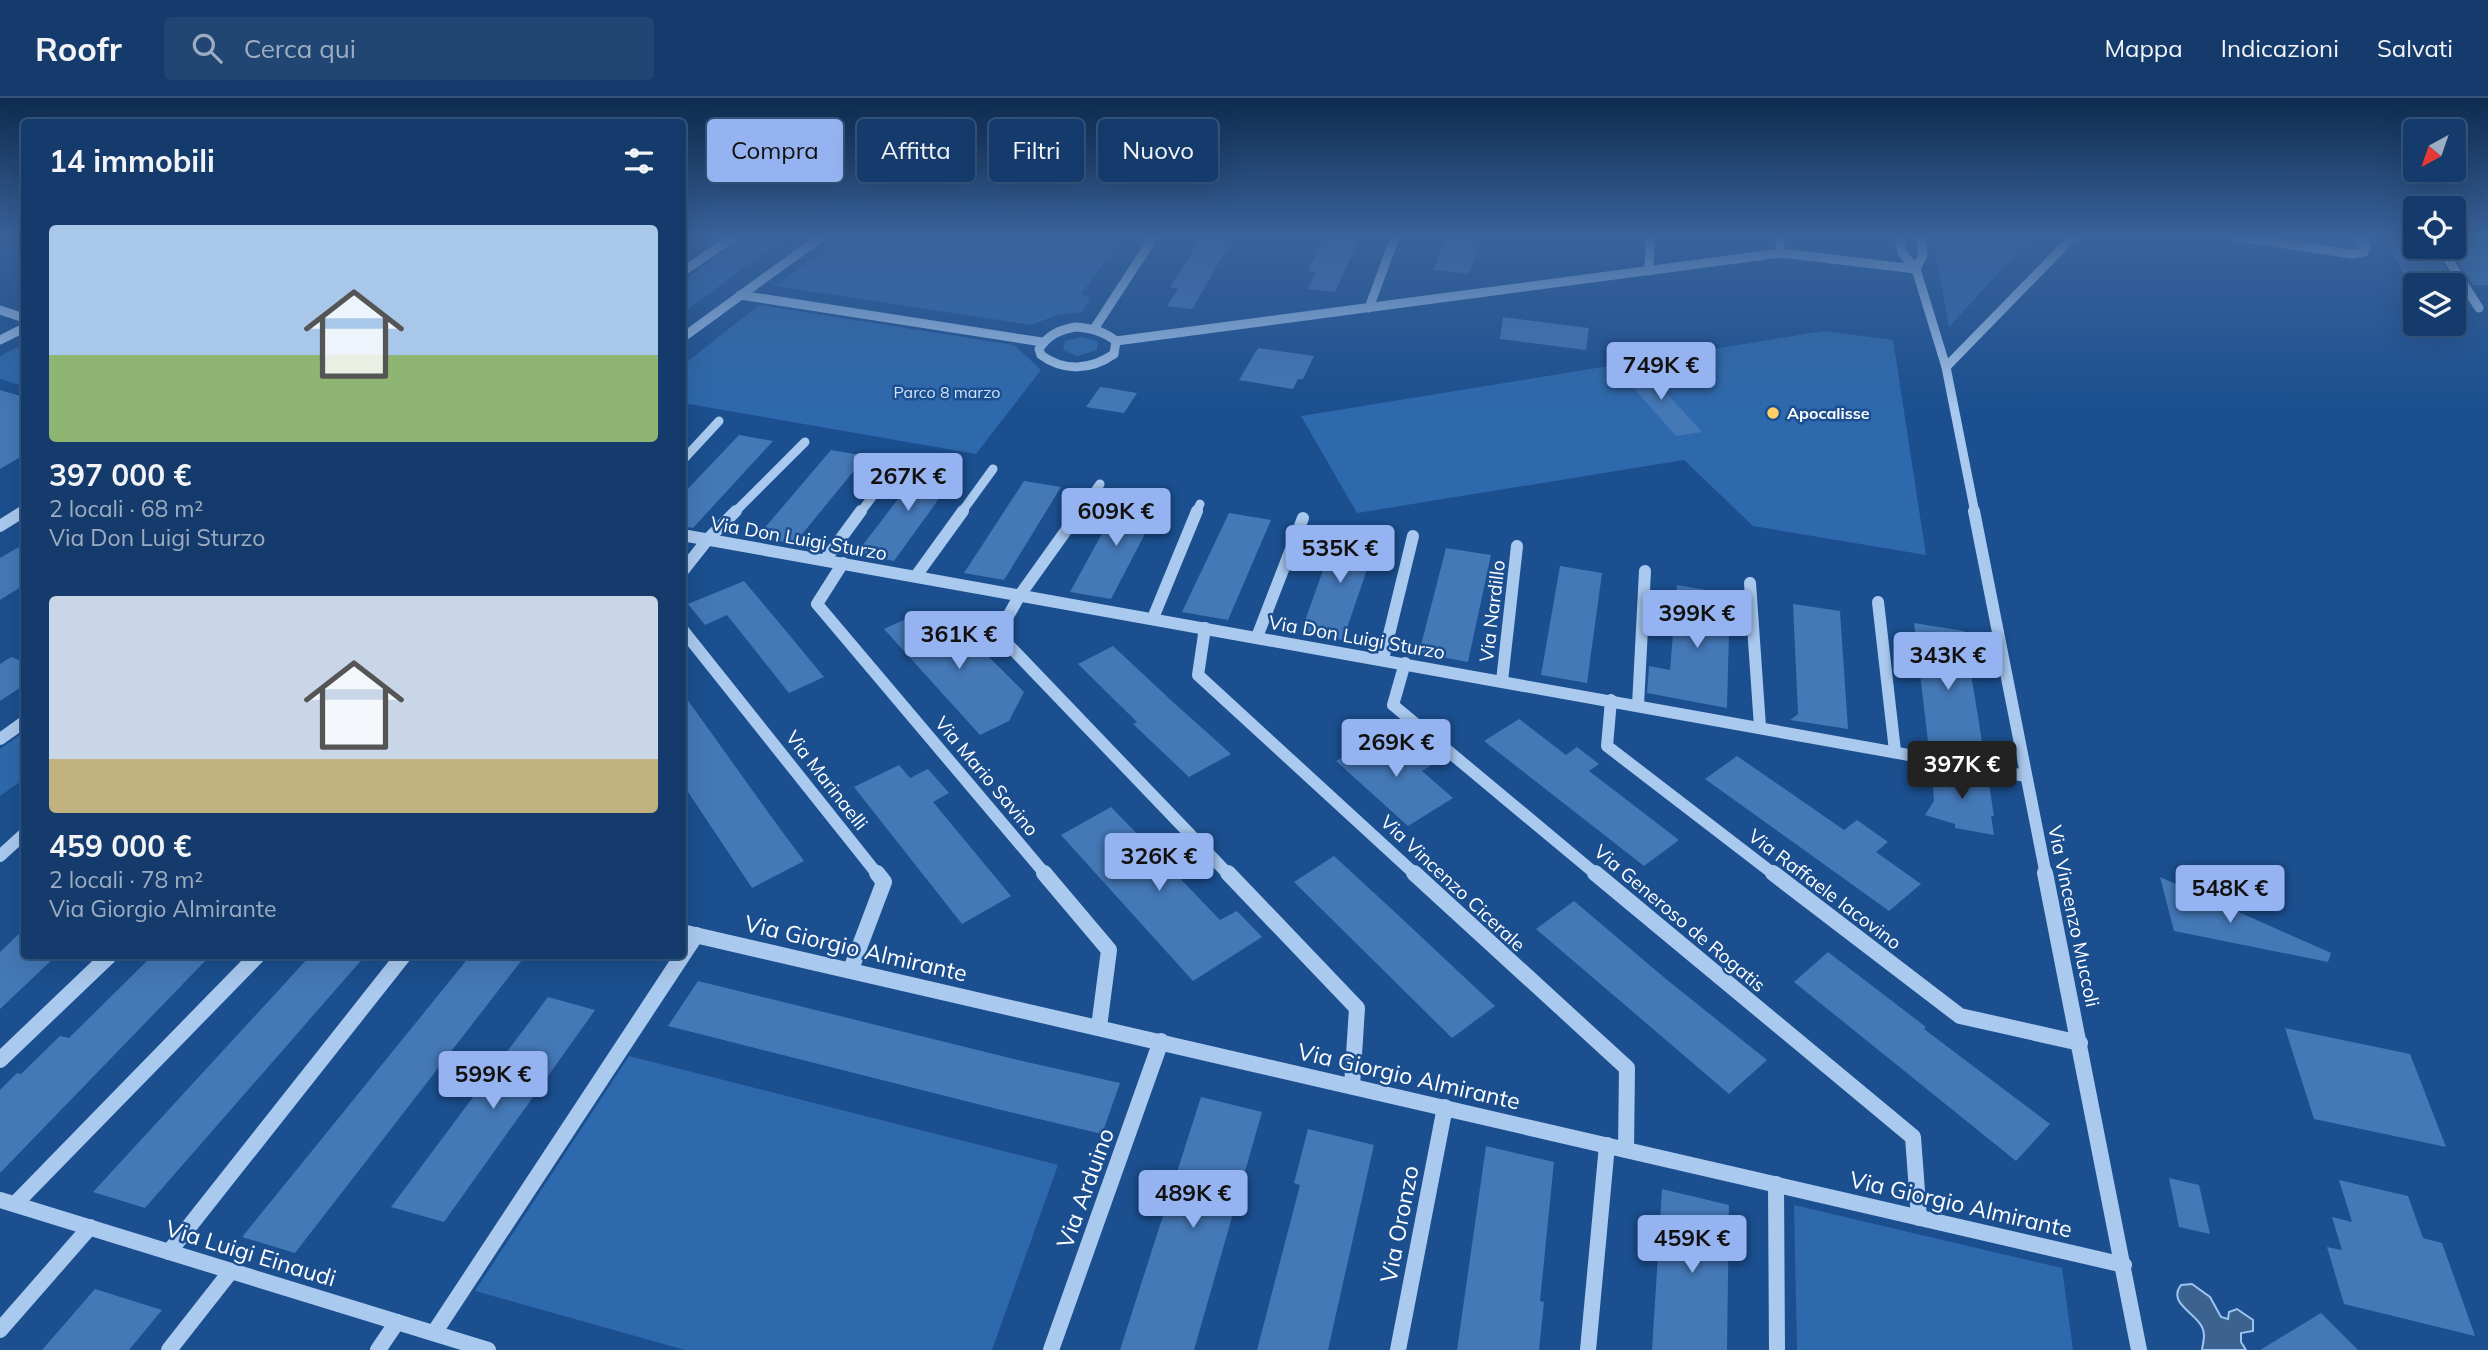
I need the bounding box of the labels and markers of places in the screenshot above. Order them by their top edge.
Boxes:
pin: 749K € [1604,342,1718,402]
place label: Apocalisse [1787,403,1870,423]
marker: Apocalisse [1765,405,1781,421]
pin: 267K € [851,454,965,513]
pin: 609K € [1059,489,1173,548]
pin: 535K € [1283,526,1397,585]
pin: 399K € [1640,590,1754,650]
pin: 361K € [902,612,1016,671]
pin: 343K € [1891,632,2005,692]
pin: 269K € [1339,720,1453,779]
pin: 397K € [1905,742,2019,801]
pin: 326K € [1102,834,1216,893]
pin: 548K € [2173,866,2287,925]
pin: 599K € [436,1052,550,1111]
pin: 489K € [1136,1170,1250,1230]
pin: 459K € [1635,1216,1749,1275]

